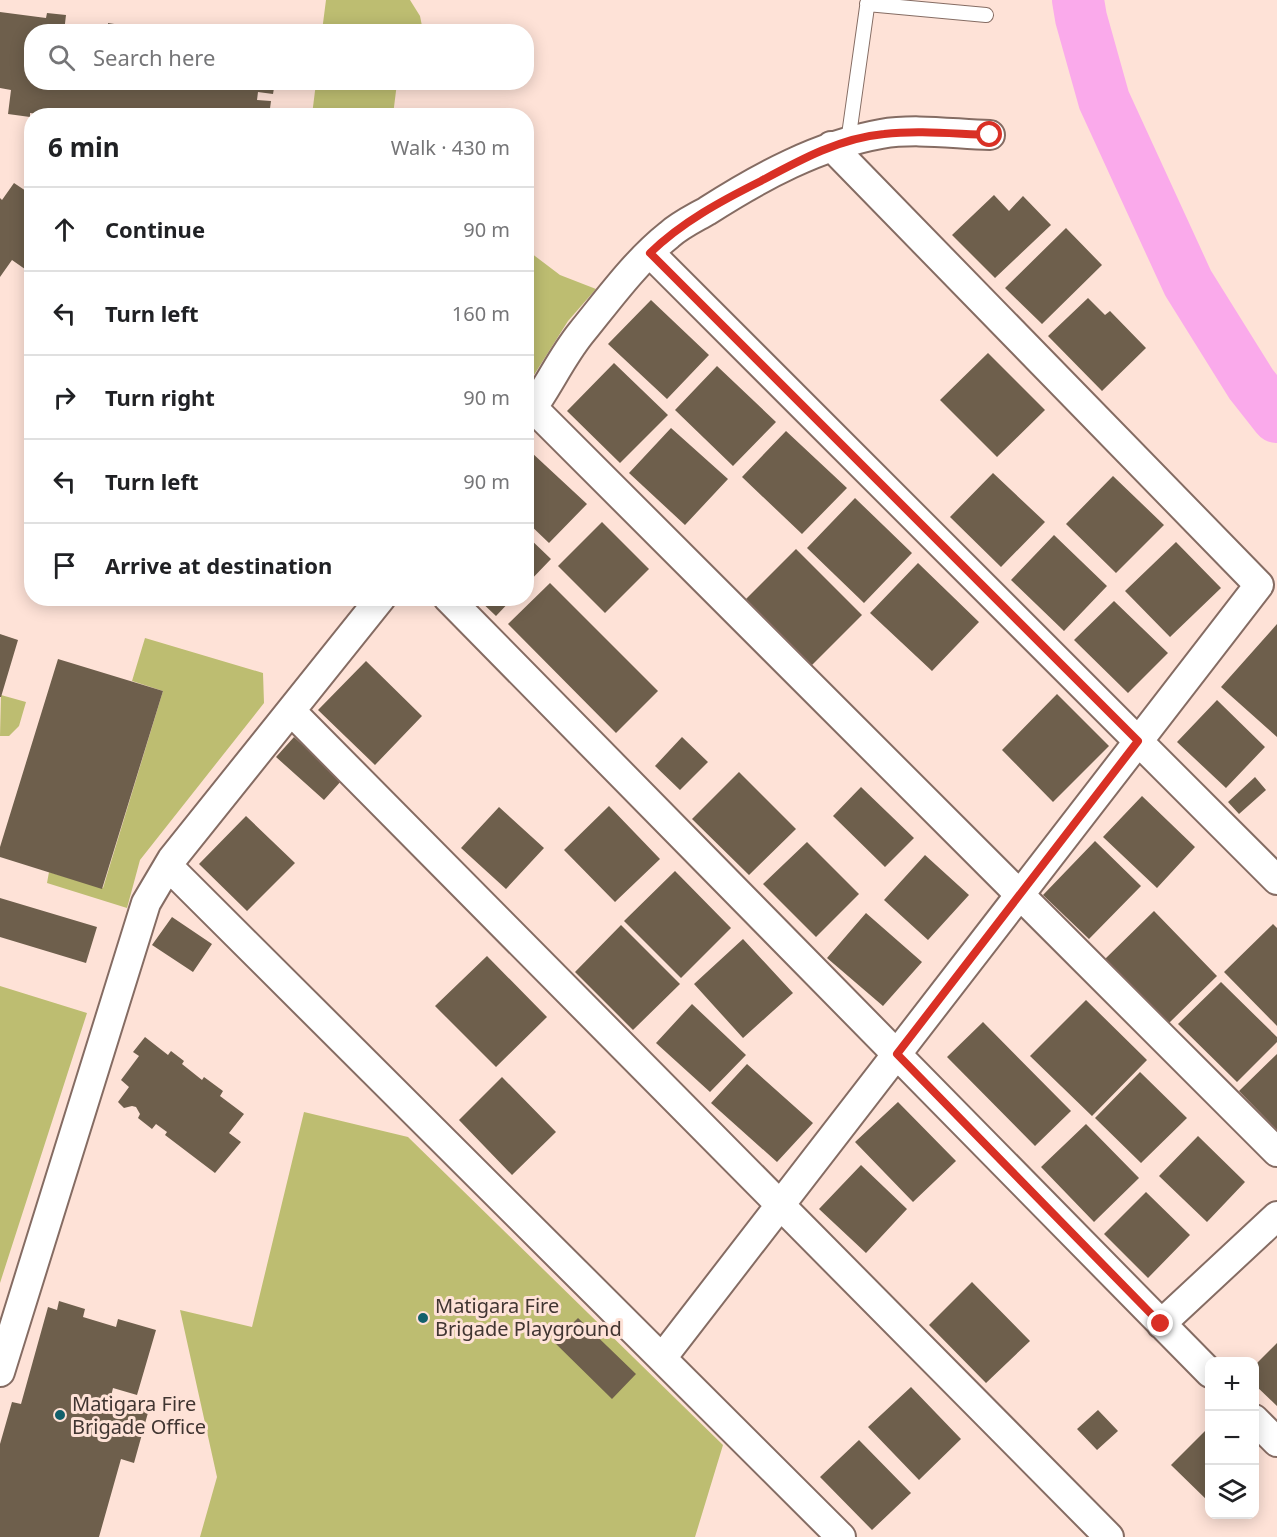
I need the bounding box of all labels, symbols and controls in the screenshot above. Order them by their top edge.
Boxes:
search box [24,24,534,90]
icon: search [45,41,78,74]
text: Search here [93,42,215,72]
route start [976,121,1002,147]
text: 6 min [48,129,120,165]
text: Walk · 430 m [391,134,510,161]
icon: ahead [48,213,81,246]
text: Continue [105,214,205,244]
text: 90 m [463,216,510,243]
icon: left [48,297,81,330]
text: Turn left [105,298,199,328]
text: 160 m [452,300,510,327]
icon: right [48,381,81,414]
text: Turn right [105,382,215,412]
text: 90 m [463,384,510,411]
icon: left [48,465,81,498]
text: Turn left [105,466,199,496]
text: 90 m [463,468,510,495]
icon: arrive [48,549,81,582]
text: Arrive at destination [105,550,332,580]
place label: Matigara Fire Brigade Playground [435,1292,622,1342]
route end [1147,1310,1173,1336]
marker: Matigara Fire Brigade Playground [416,1311,430,1325]
map controls [1205,1357,1259,1519]
button: + [1205,1357,1259,1411]
place label: Matigara Fire Brigade Office [72,1390,206,1440]
marker: Matigara Fire Brigade Office [53,1408,67,1422]
button: − [1205,1411,1259,1465]
button: layers [1205,1465,1259,1519]

